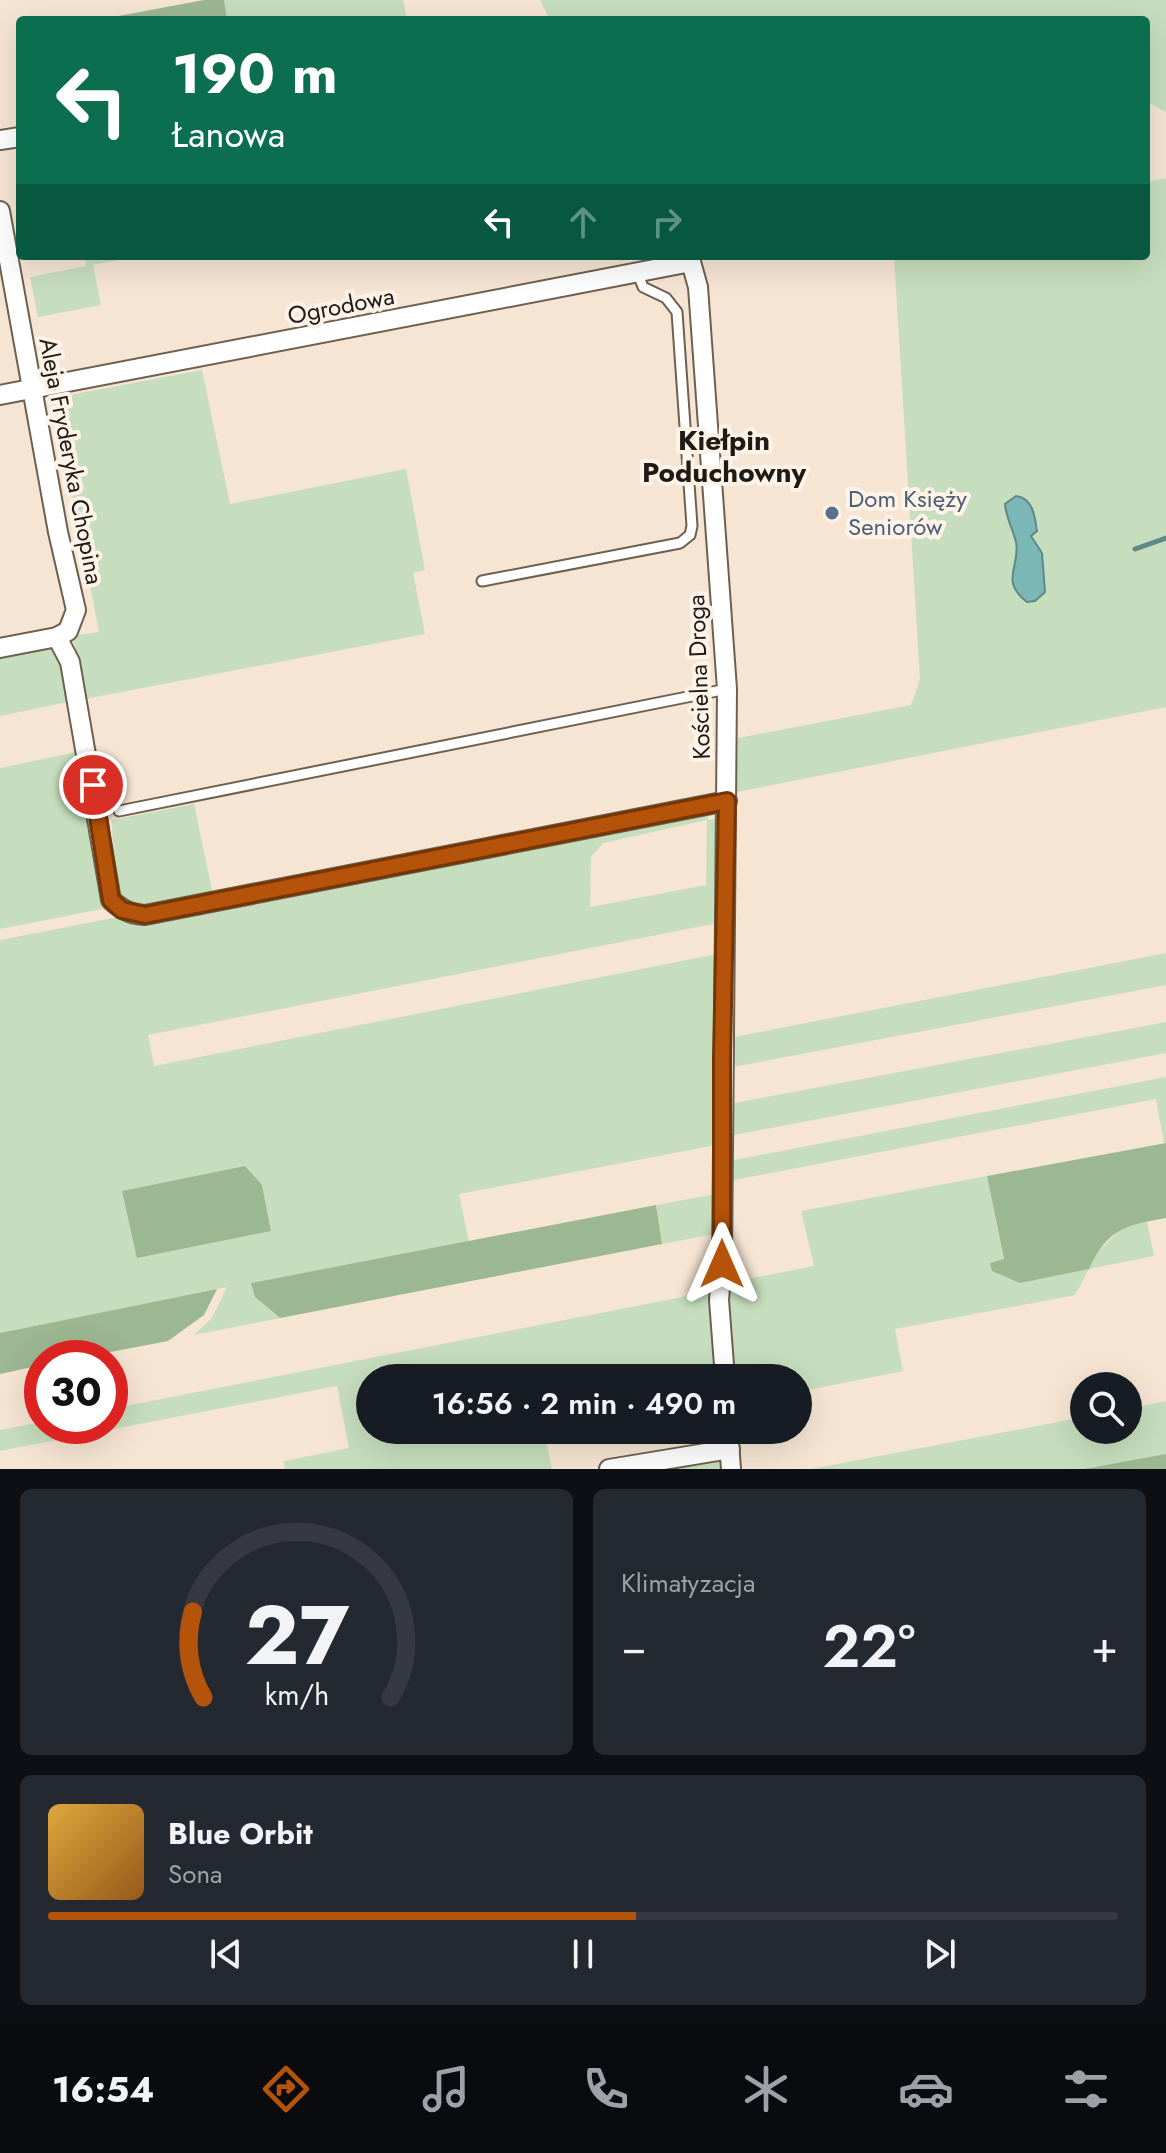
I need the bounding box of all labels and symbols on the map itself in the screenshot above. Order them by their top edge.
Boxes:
street label: Ogrodowa [285,278,397,333]
street label: Aleja Fryderyka Chopina [30,335,113,587]
district label: Kiełpin Poduchowny [642,420,807,493]
place label: Dom Księży Seniorów [848,481,967,544]
marker: Dom Księży Seniorów [823,504,841,522]
street label: Kościelna Droga [678,594,719,760]
pin [59,751,127,819]
position arrow [680,1222,764,1306]
speed limit sign: 30 [24,1340,128,1444]

